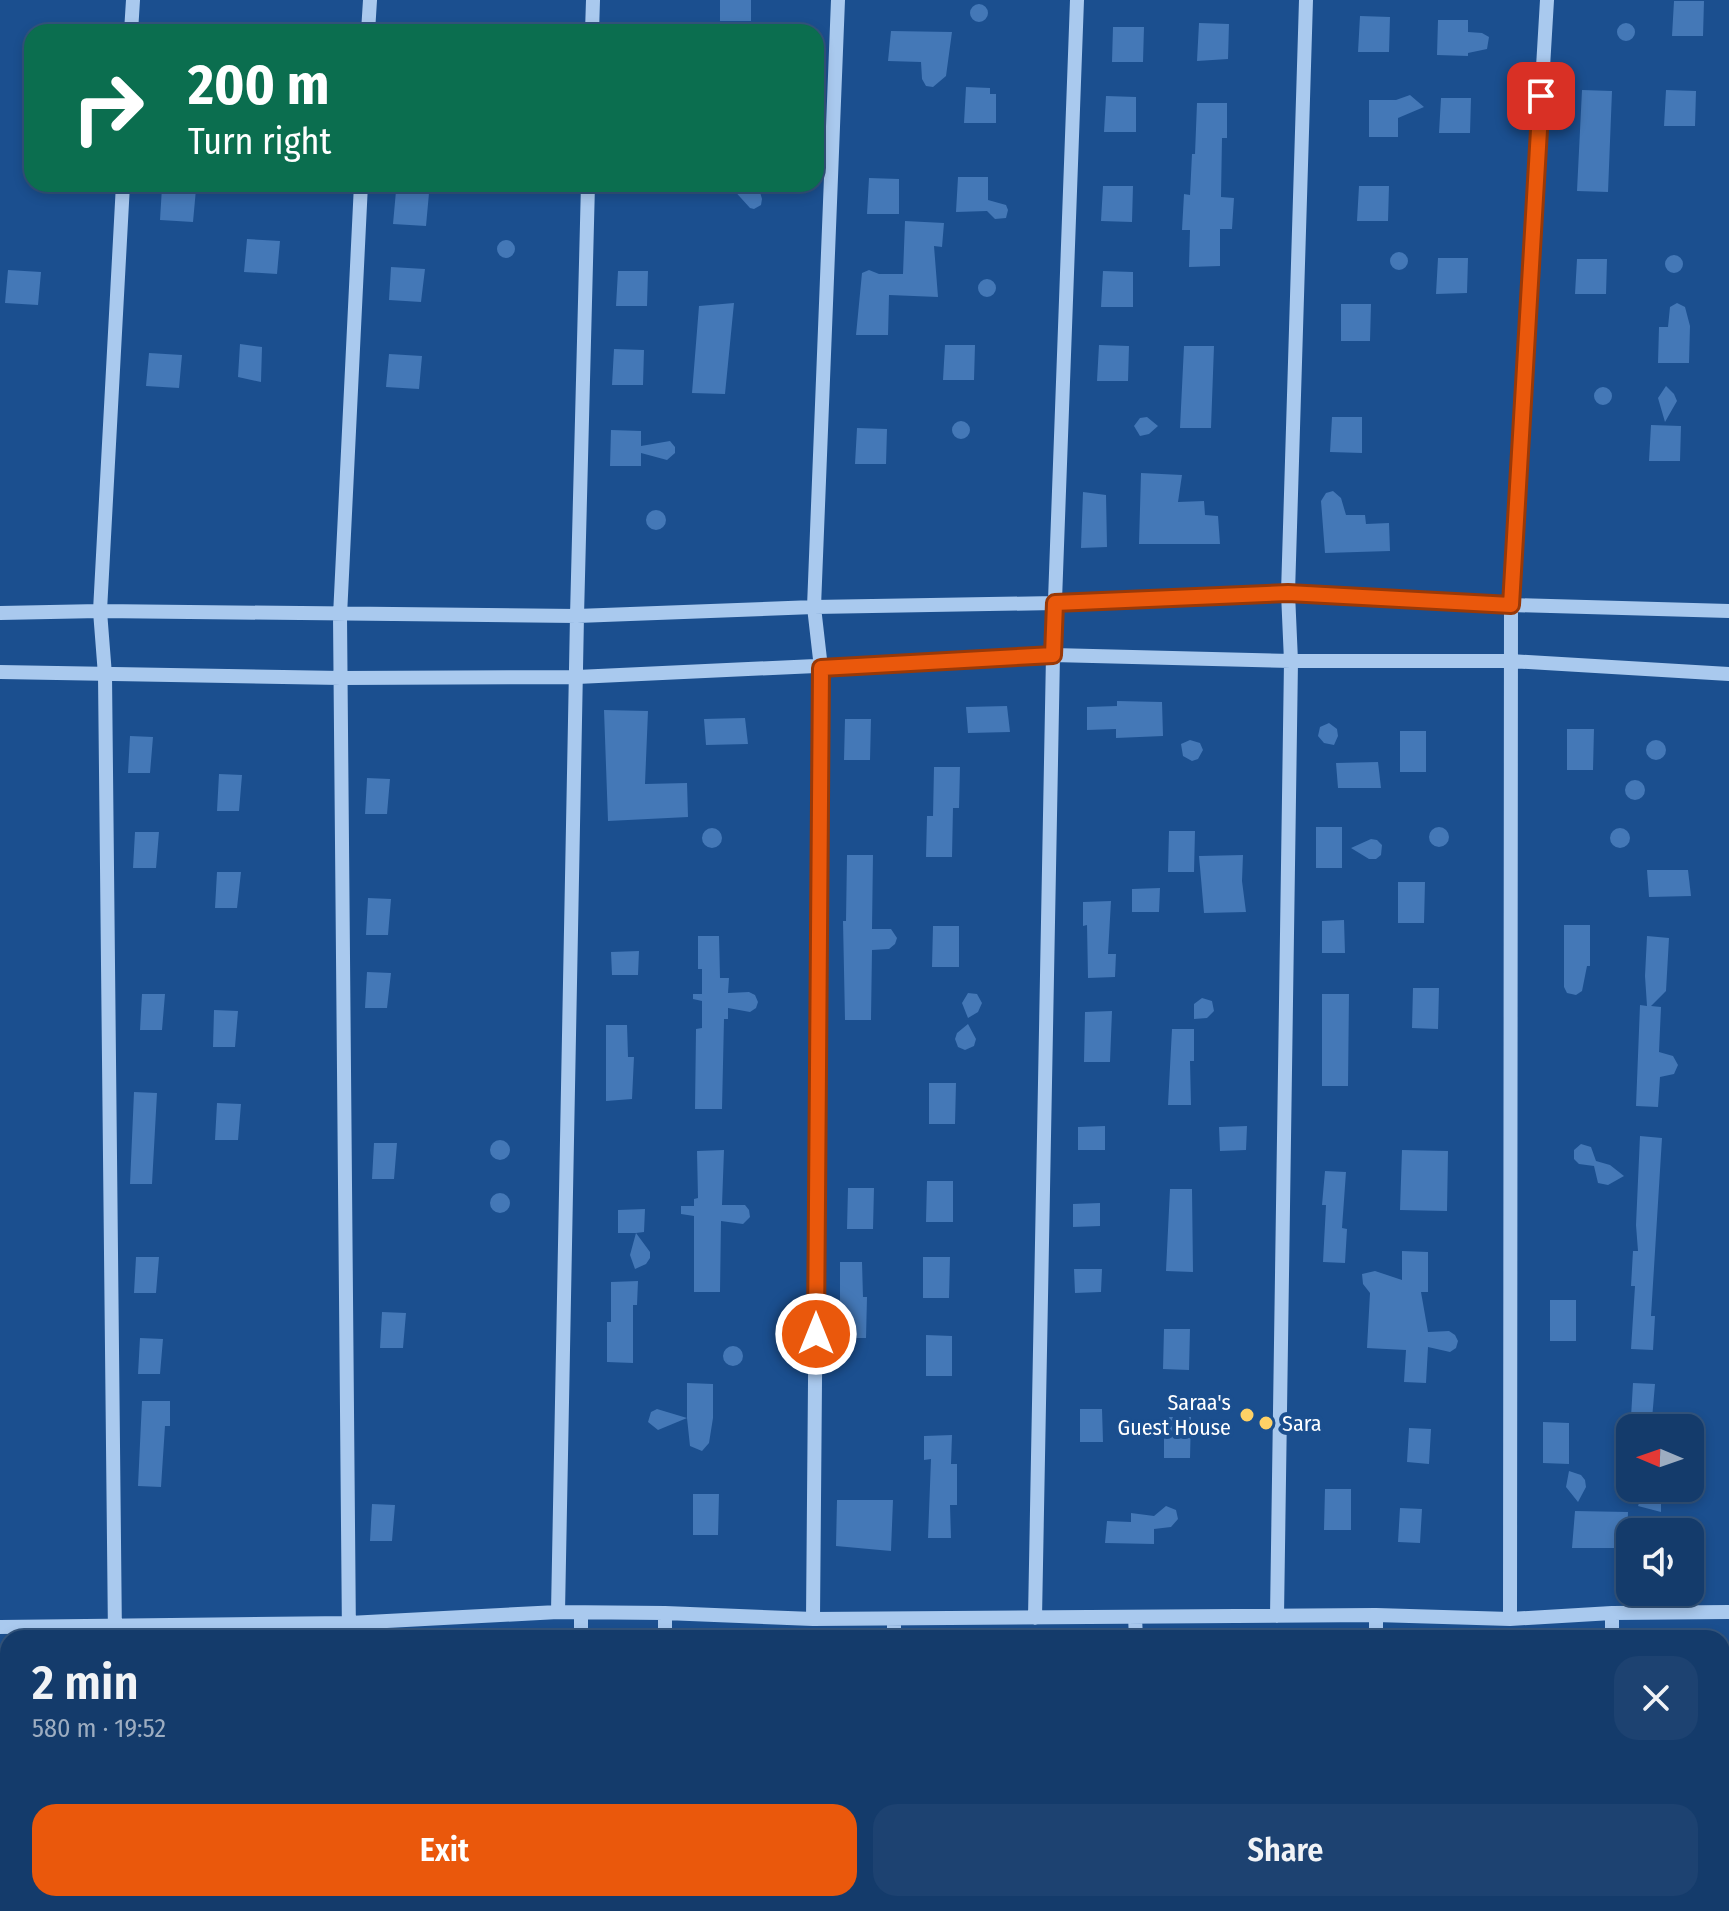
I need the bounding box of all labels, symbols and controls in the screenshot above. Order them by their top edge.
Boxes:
text: 200 m [188,52,329,119]
icon: right [56,56,160,160]
pin [1507,62,1575,130]
icon: arrive [1519,74,1563,118]
text: Turn right [188,120,331,164]
position arrow [774,1292,858,1376]
place label: Saraa's Guest House [1118,1389,1231,1441]
marker: Saraa's Guest House [1238,1406,1256,1424]
place label: Sara [1282,1410,1321,1437]
marker: Sara [1257,1414,1275,1432]
north arrow [1616,1414,1704,1502]
map controls [1616,1414,1704,1606]
button: sound [1616,1518,1704,1606]
text: 2 min [32,1654,139,1712]
button: close [1614,1656,1698,1740]
text: 580 m · 19:52 [32,1713,166,1744]
button: Exit [32,1804,857,1896]
button: Share [873,1804,1698,1896]

